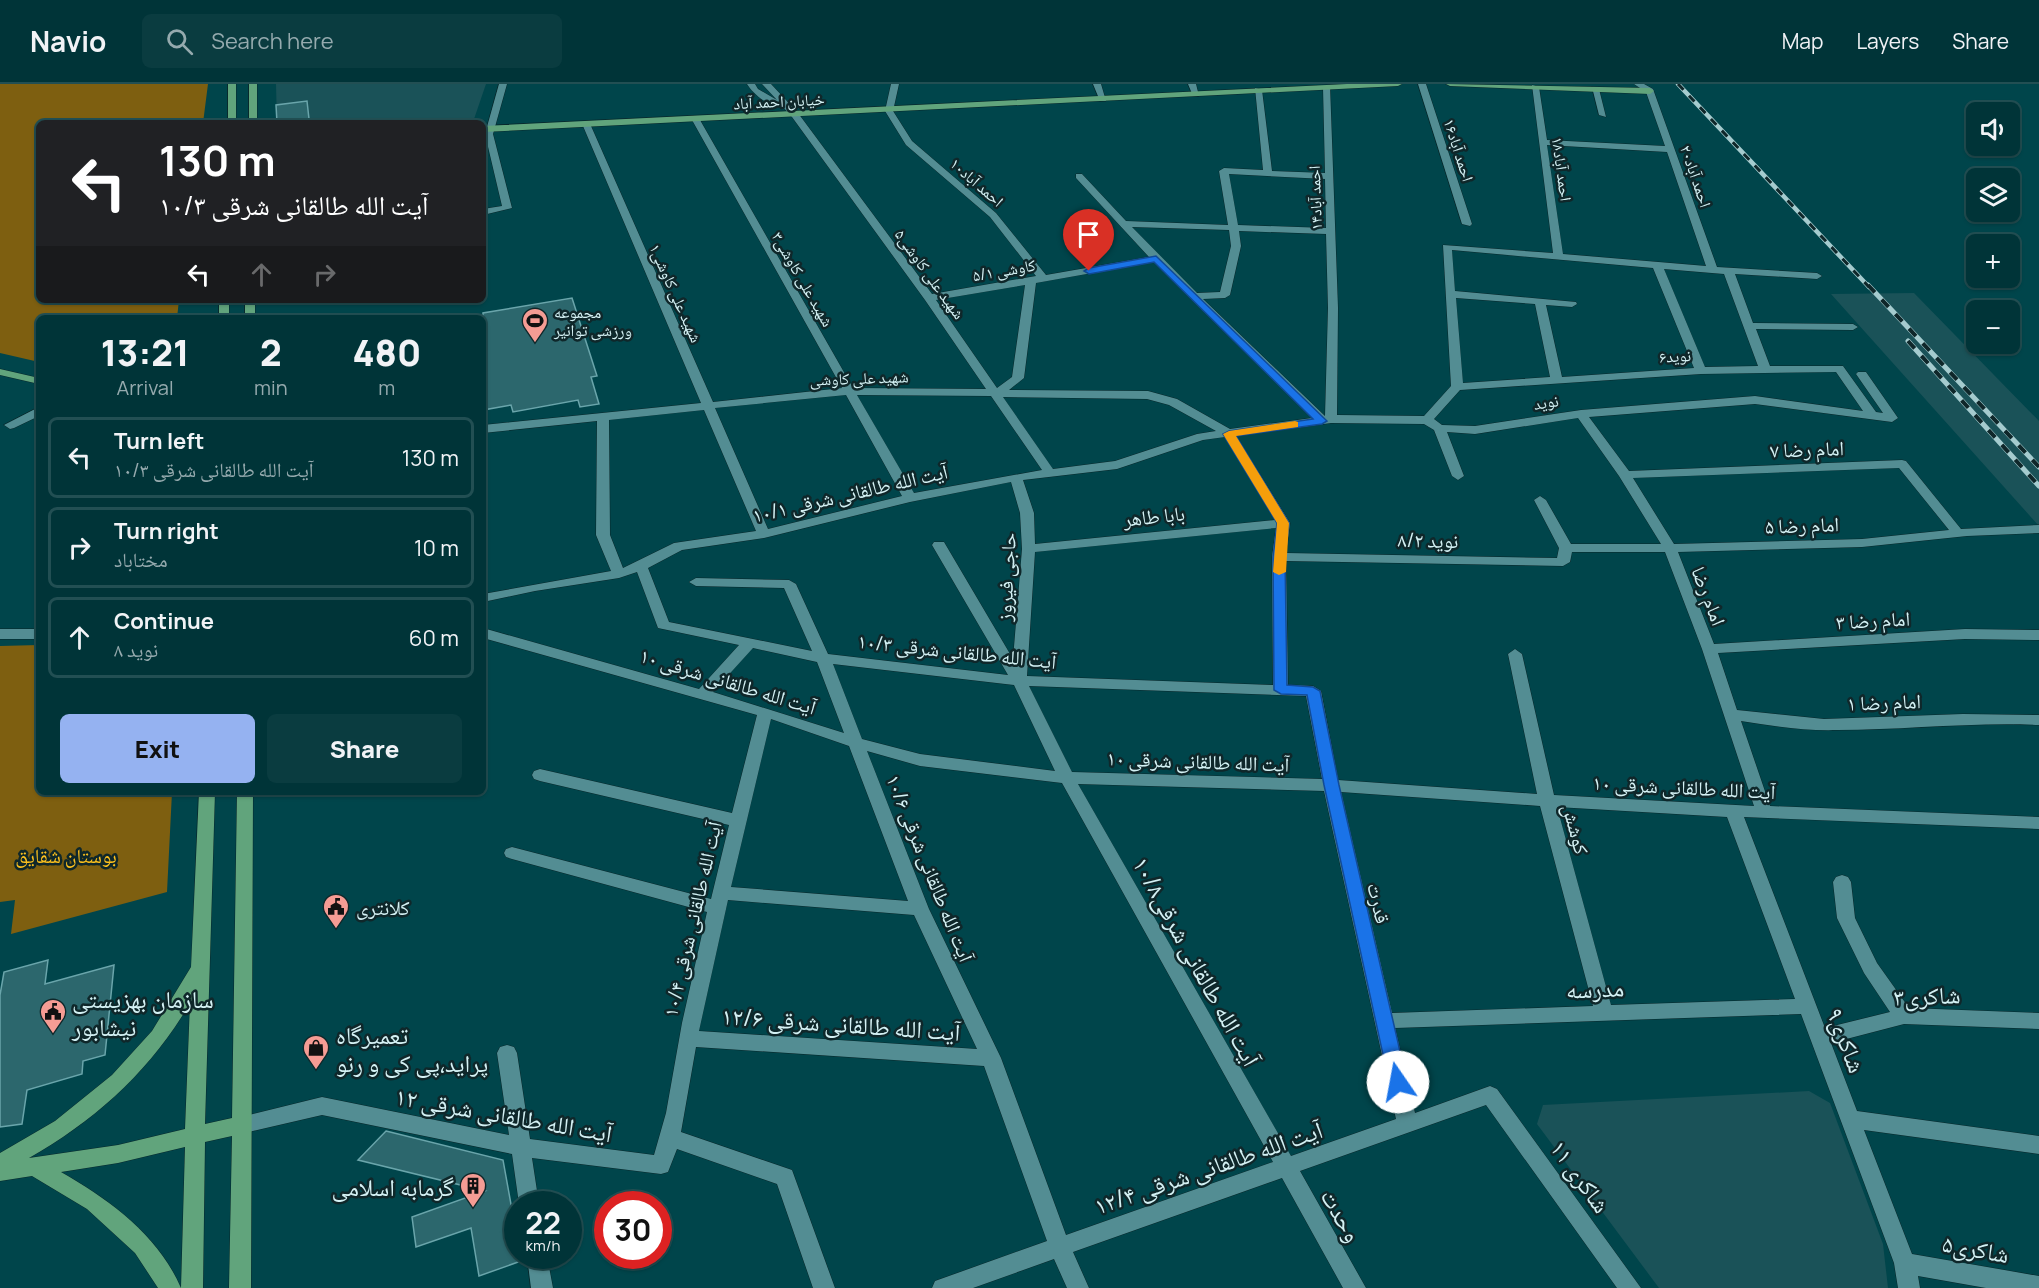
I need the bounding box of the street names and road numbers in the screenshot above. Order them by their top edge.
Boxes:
street label: خیابان احمد آباد [733,88,825,114]
street label: احمد آباد۱۶ [1439,116,1479,184]
street label: احمد آباد۱۸ [1547,135,1577,203]
street label: احمد آباد۲۰ [1675,142,1717,210]
street label: احمد آباد۱۰ [945,152,1009,212]
street label: احمد آباد۱۴ [1303,165,1327,231]
street label: شهید علی کاوشی۵ [890,225,970,323]
street label: شهید علی کاوشی۳ [767,227,839,331]
street label: شهید علی کاوشی۱ [644,240,708,346]
street label: کاوشی ۵/۱ [971,254,1038,286]
street label: نوید۶ [1658,344,1692,368]
street label: شهید علی کاوشی [809,365,909,391]
street label: نوید [1532,389,1560,415]
street label: امام رضا ۷ [1769,434,1845,465]
street label: آیت الله طالقانی شرقی ۱۰/۱ [750,457,951,529]
street label: بابا طاهر [1121,499,1186,533]
street label: امام رضا ۵ [1764,510,1840,541]
street label: نوید ۸/۲ [1397,526,1459,554]
street label: حاجی فیروز [990,532,1022,623]
street label: امام رضا [1684,563,1733,630]
street label: امام رضا ۳ [1835,605,1911,636]
street label: آیت الله طالقانی شرقی ۱۰/۳ [856,627,1059,675]
street label: آیت الله طالقانی شرقی ۱۰ [637,641,820,721]
street label: امام رضا ۱ [1846,687,1922,718]
street label: آیت الله طالقانی شرقی ۱۰ [1106,744,1291,778]
street label: آیت الله طالقانی شرقی ۱۰ [1592,769,1777,805]
street label: آیت الله طالقانی شرقی ۱۰/۶ [880,770,980,966]
street label: کوشش [1556,801,1596,857]
street label: آیت الله طالقانی شرقی ۱۰/۴ [656,818,728,1019]
street label: آیت الله طالقانی شرقی۱۰/۸ [1126,850,1269,1072]
street label: قدرت [1361,880,1397,926]
street label: مدرسه [1565,970,1625,1006]
street label: شاکری۳ [1893,977,1961,1013]
street label: آیت الله طالقانی شرقی ۱۲/۶ [720,998,962,1048]
street label: شاکری۹ [1820,1003,1874,1077]
street label: آیت الله طالقانی شرقی ۱۲ [393,1079,616,1149]
street label: آیت الله طالقانی شرقی ۱۲/۴ [1089,1112,1327,1222]
street label: شاکری ۱۱ [1543,1133,1619,1219]
street label: وحدت [1314,1182,1370,1248]
street label: شاکری۵ [1940,1226,2012,1270]

